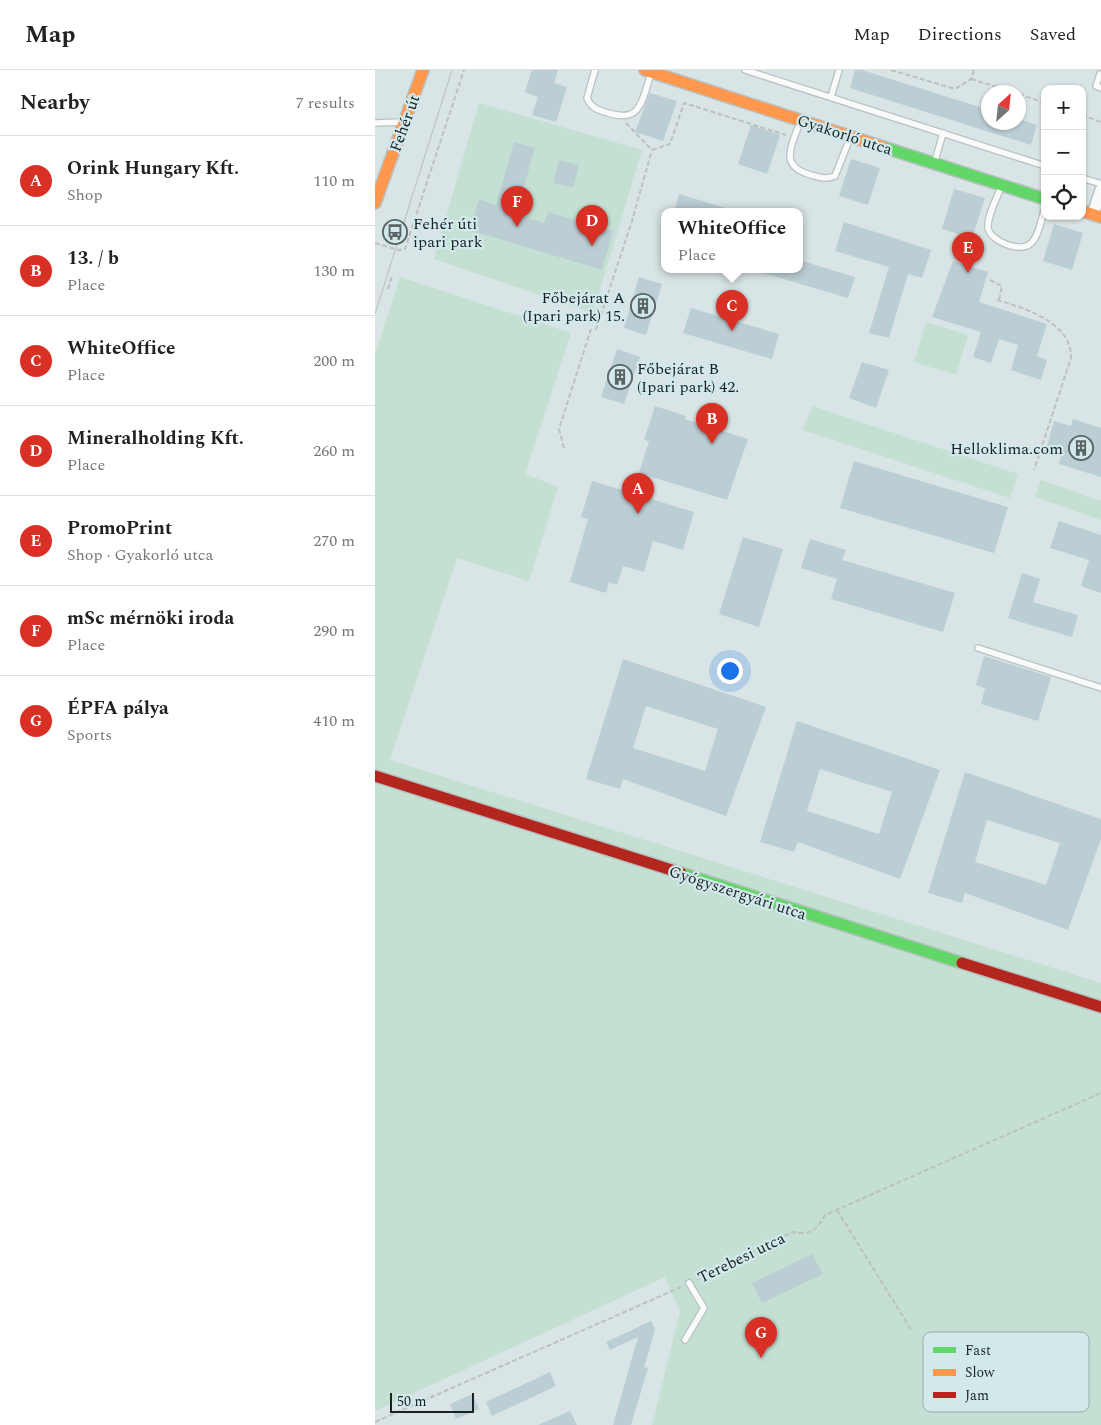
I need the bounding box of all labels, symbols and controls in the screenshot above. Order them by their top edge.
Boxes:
text: Map [25,17,75,53]
text: Map [854,21,890,48]
text: Directions [918,21,1002,48]
text: Saved [1030,21,1076,48]
north arrow [981,85,1026,130]
map controls [1041,85,1086,220]
button: + [1041,85,1086,130]
text: Nearby [20,87,90,119]
text: 7 results [296,91,355,115]
street label: Fehér út [384,91,426,155]
street label: Gyakorló utca [794,108,896,162]
button: − [1041,130,1086,175]
text: Orink Hungary Kft. [67,154,239,183]
text: A [30,169,42,193]
text: 110 m [313,169,355,193]
button: locate [1041,175,1086,220]
text: Shop [67,183,103,207]
pin: F [501,186,533,227]
pin: D [576,205,608,246]
popup [661,208,803,273]
place label: Fehér úti ipari park [413,212,483,254]
text: WhiteOffice [678,214,786,243]
bus stop icon: Fehér úti ipari park [382,219,408,245]
pin: E [952,232,984,273]
text: Place [678,243,716,267]
text: 13. / b [67,244,119,273]
text: B [30,259,42,283]
text: 130 m [313,259,355,283]
text: Place [67,273,105,297]
place label: Főbejárat A (Ipari park) 15. [523,286,625,328]
pin: C [716,290,748,331]
building icon: Főbejárat A (Ipari park) 15. [630,293,656,319]
text: WhiteOffice [67,334,175,363]
text: C [30,349,42,373]
text: 200 m [313,349,355,373]
place label: Főbejárat B (Ipari park) 42. [637,357,739,399]
text: Place [67,363,105,387]
building icon: Főbejárat B (Ipari park) 42. [607,364,633,390]
pin: B [696,403,728,444]
text: Mineralholding Kft. [67,424,244,453]
building icon: Helloklima.com [1068,435,1094,461]
place label: Helloklima.com [950,437,1063,461]
text: D [30,439,42,463]
text: 260 m [313,439,355,463]
text: Place [67,453,105,477]
pin: A [622,473,654,514]
text: PromoPrint [67,514,172,543]
text: E [31,529,41,553]
text: 270 m [313,529,355,553]
text: Shop · Gyakorló utca [67,543,213,567]
text: mSc mérnöki iroda [67,604,234,633]
text: F [31,619,41,643]
text: 290 m [313,619,355,643]
text: Place [67,633,105,657]
your location [717,658,743,684]
text: ÉPFA pálya [67,694,169,723]
text: G [30,709,42,733]
text: 410 m [313,709,355,733]
text: Sports [67,723,112,747]
street label: Gyógyszergyári utca [666,859,810,927]
street label: Terebesi utca [694,1226,789,1289]
pin: G [745,1317,777,1358]
legend [923,1332,1089,1412]
text: Fast [965,1340,991,1361]
text: Slow [965,1362,995,1383]
text: Jam [965,1385,989,1406]
scale bar [390,1390,474,1413]
text: 50 m [397,1391,427,1412]

